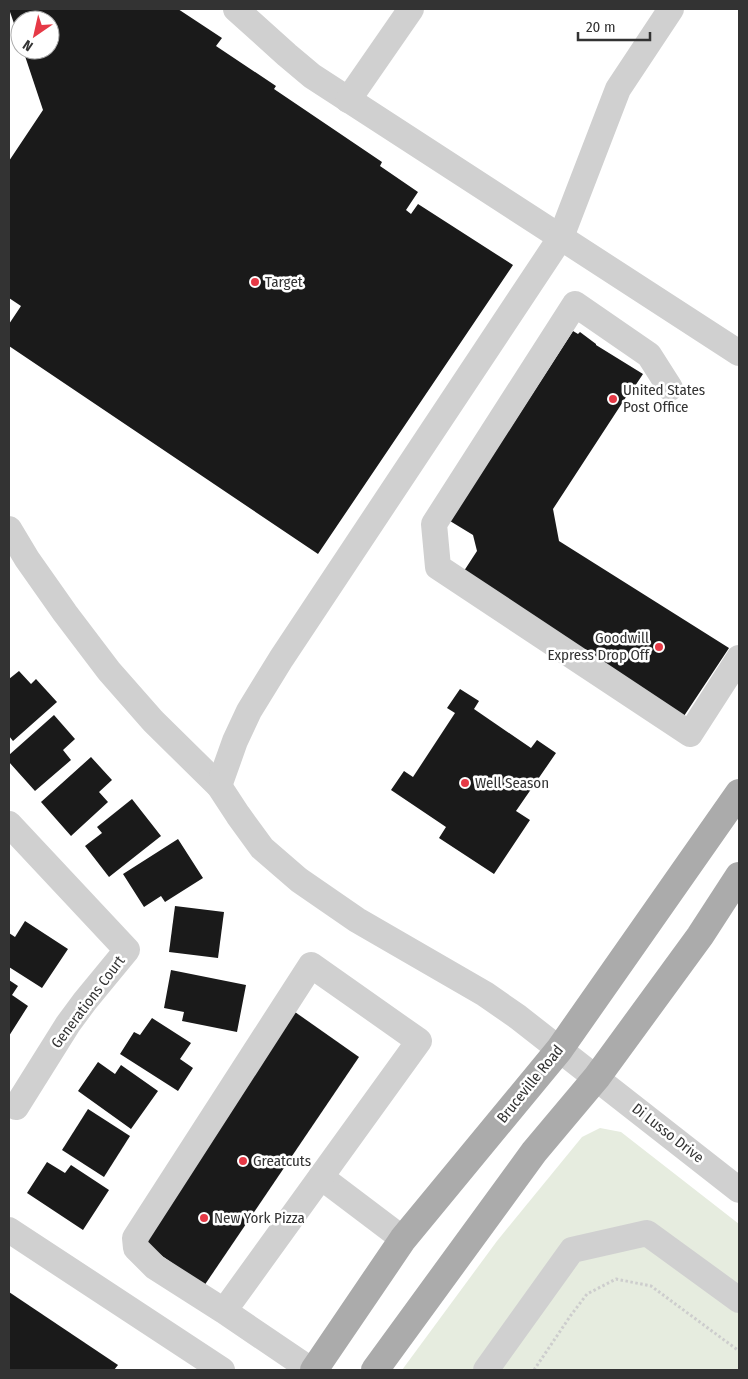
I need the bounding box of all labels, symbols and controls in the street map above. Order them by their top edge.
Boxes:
north arrow [10,10,60,60]
scale bar [578,10,650,42]
text: 20 m [586,18,616,36]
text: N [20,36,36,55]
place label: Target [265,273,303,291]
marker: Target [249,276,261,288]
place label: United States Post Office [623,381,705,416]
marker: United States Post Office [607,393,619,405]
place label: Goodwill Express Drop Off [547,629,650,664]
marker: Goodwill Express Drop Off [653,641,665,653]
place label: Well Season [475,774,549,792]
marker: Well Season [459,777,471,789]
street label: Generations Court [47,952,129,1052]
street label: Bruceville Road [493,1041,567,1127]
street label: Di Lusso Drive [629,1099,707,1167]
place label: Greatcuts [253,1152,311,1170]
marker: Greatcuts [237,1155,249,1167]
place label: New York Pizza [214,1209,305,1227]
marker: New York Pizza [198,1212,210,1224]

